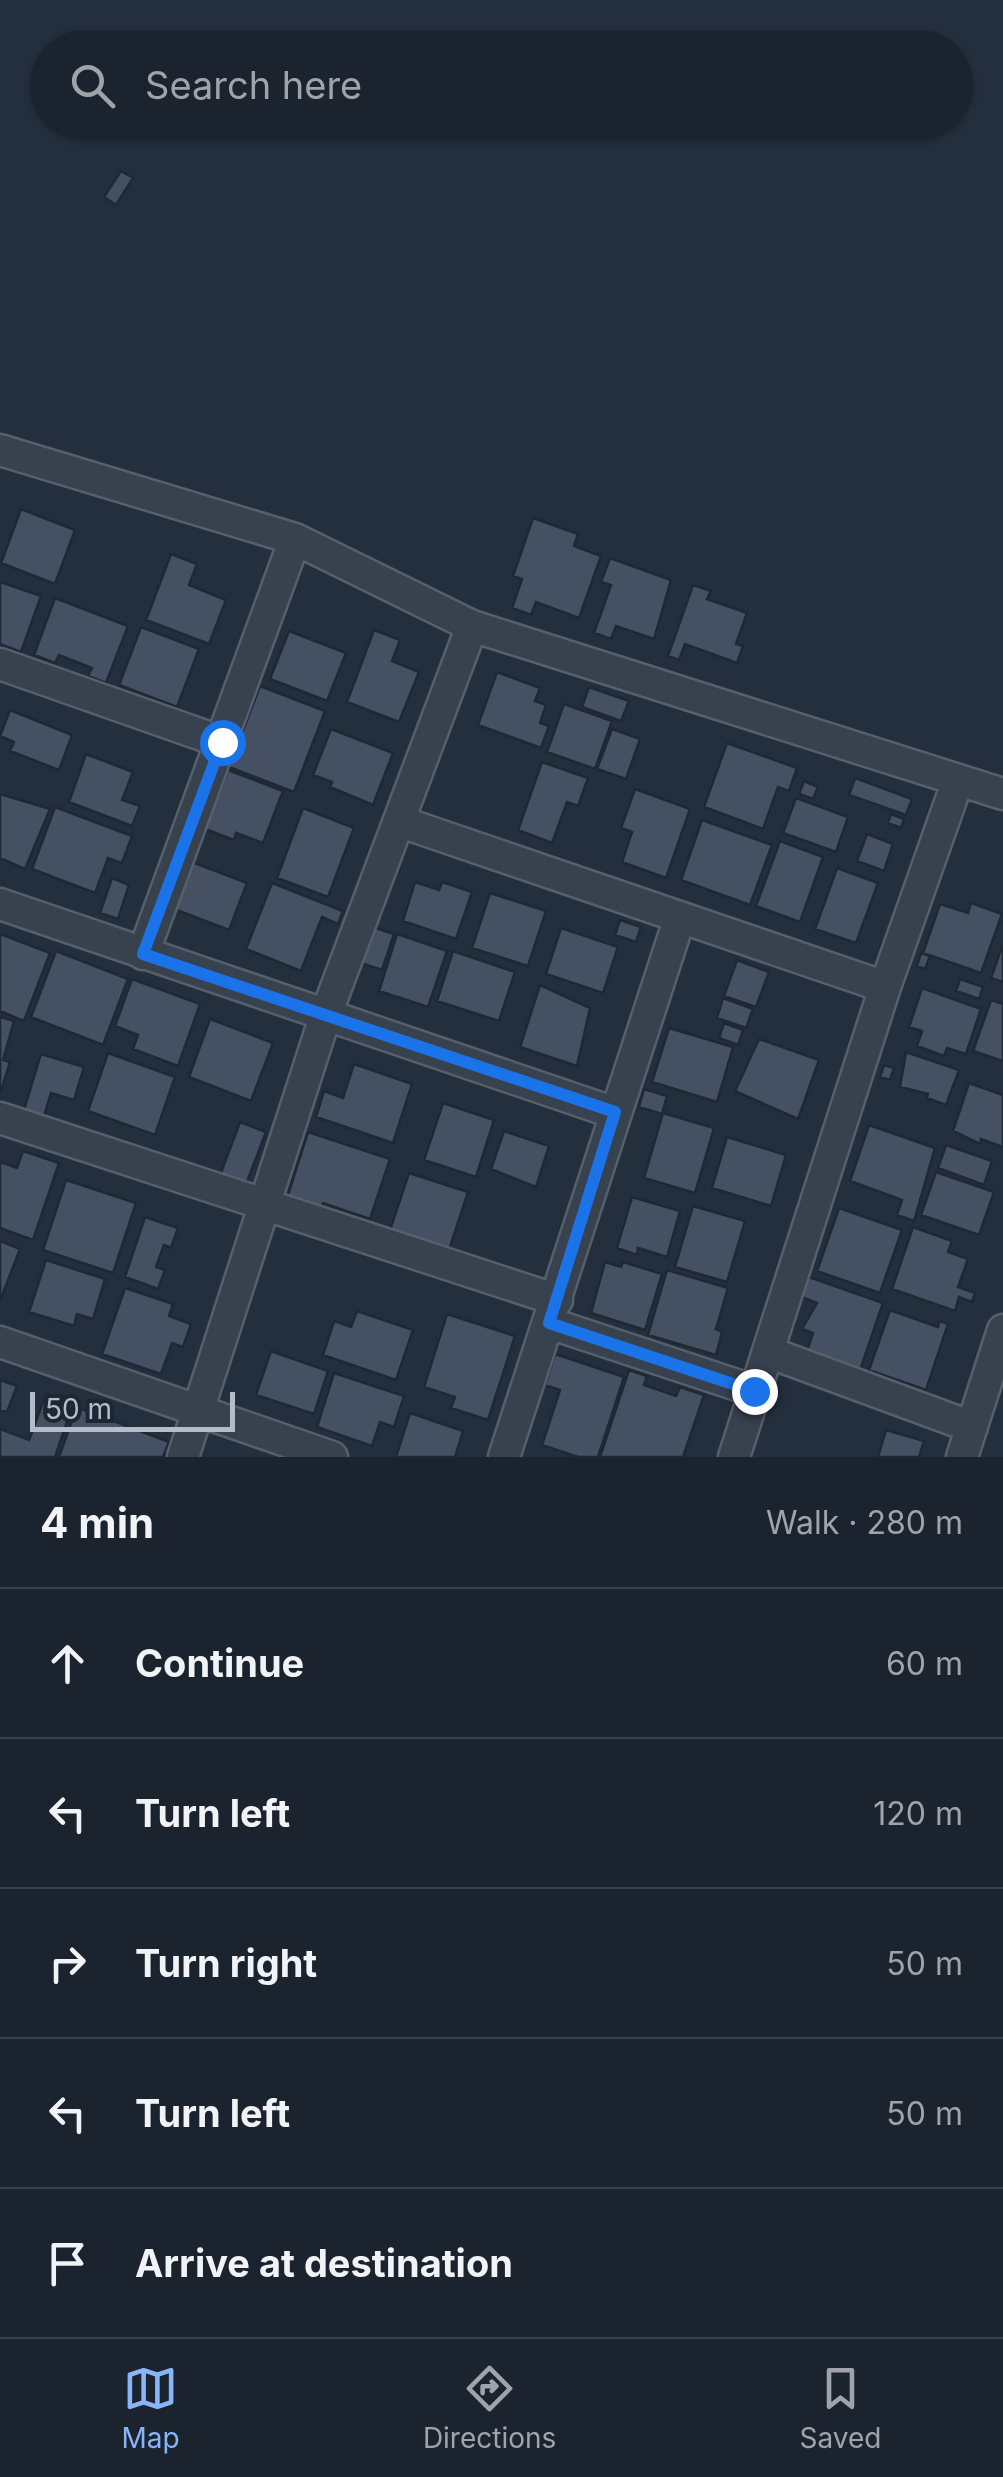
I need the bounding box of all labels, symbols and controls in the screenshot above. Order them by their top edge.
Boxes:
search box [30,30,973,140]
icon: search [65,58,120,113]
text: Search here [145,62,362,108]
route start [200,720,246,766]
route end [732,1369,778,1415]
scale bar [30,1387,235,1432]
text: 50 m [45,1392,112,1426]
text: 4 min [40,1497,154,1548]
text: Walk · 280 m [766,1503,963,1542]
icon: ahead [40,1636,95,1691]
text: Continue [135,1640,304,1686]
text: 60 m [886,1644,963,1683]
icon: left [40,1786,95,1841]
text: Turn left [135,1790,290,1836]
text: 120 m [873,1794,963,1833]
icon: right [40,1936,95,1991]
text: Turn right [135,1940,317,1986]
text: 50 m [886,1944,963,1983]
icon: left [40,2086,95,2141]
text: Turn left [135,2090,290,2136]
text: 50 m [886,2094,963,2133]
icon: arrive [40,2236,95,2291]
text: Arrive at destination [135,2240,513,2286]
tab: Map [122,2361,180,2455]
tab: Directions [423,2361,556,2455]
tab: Saved [799,2361,881,2455]

